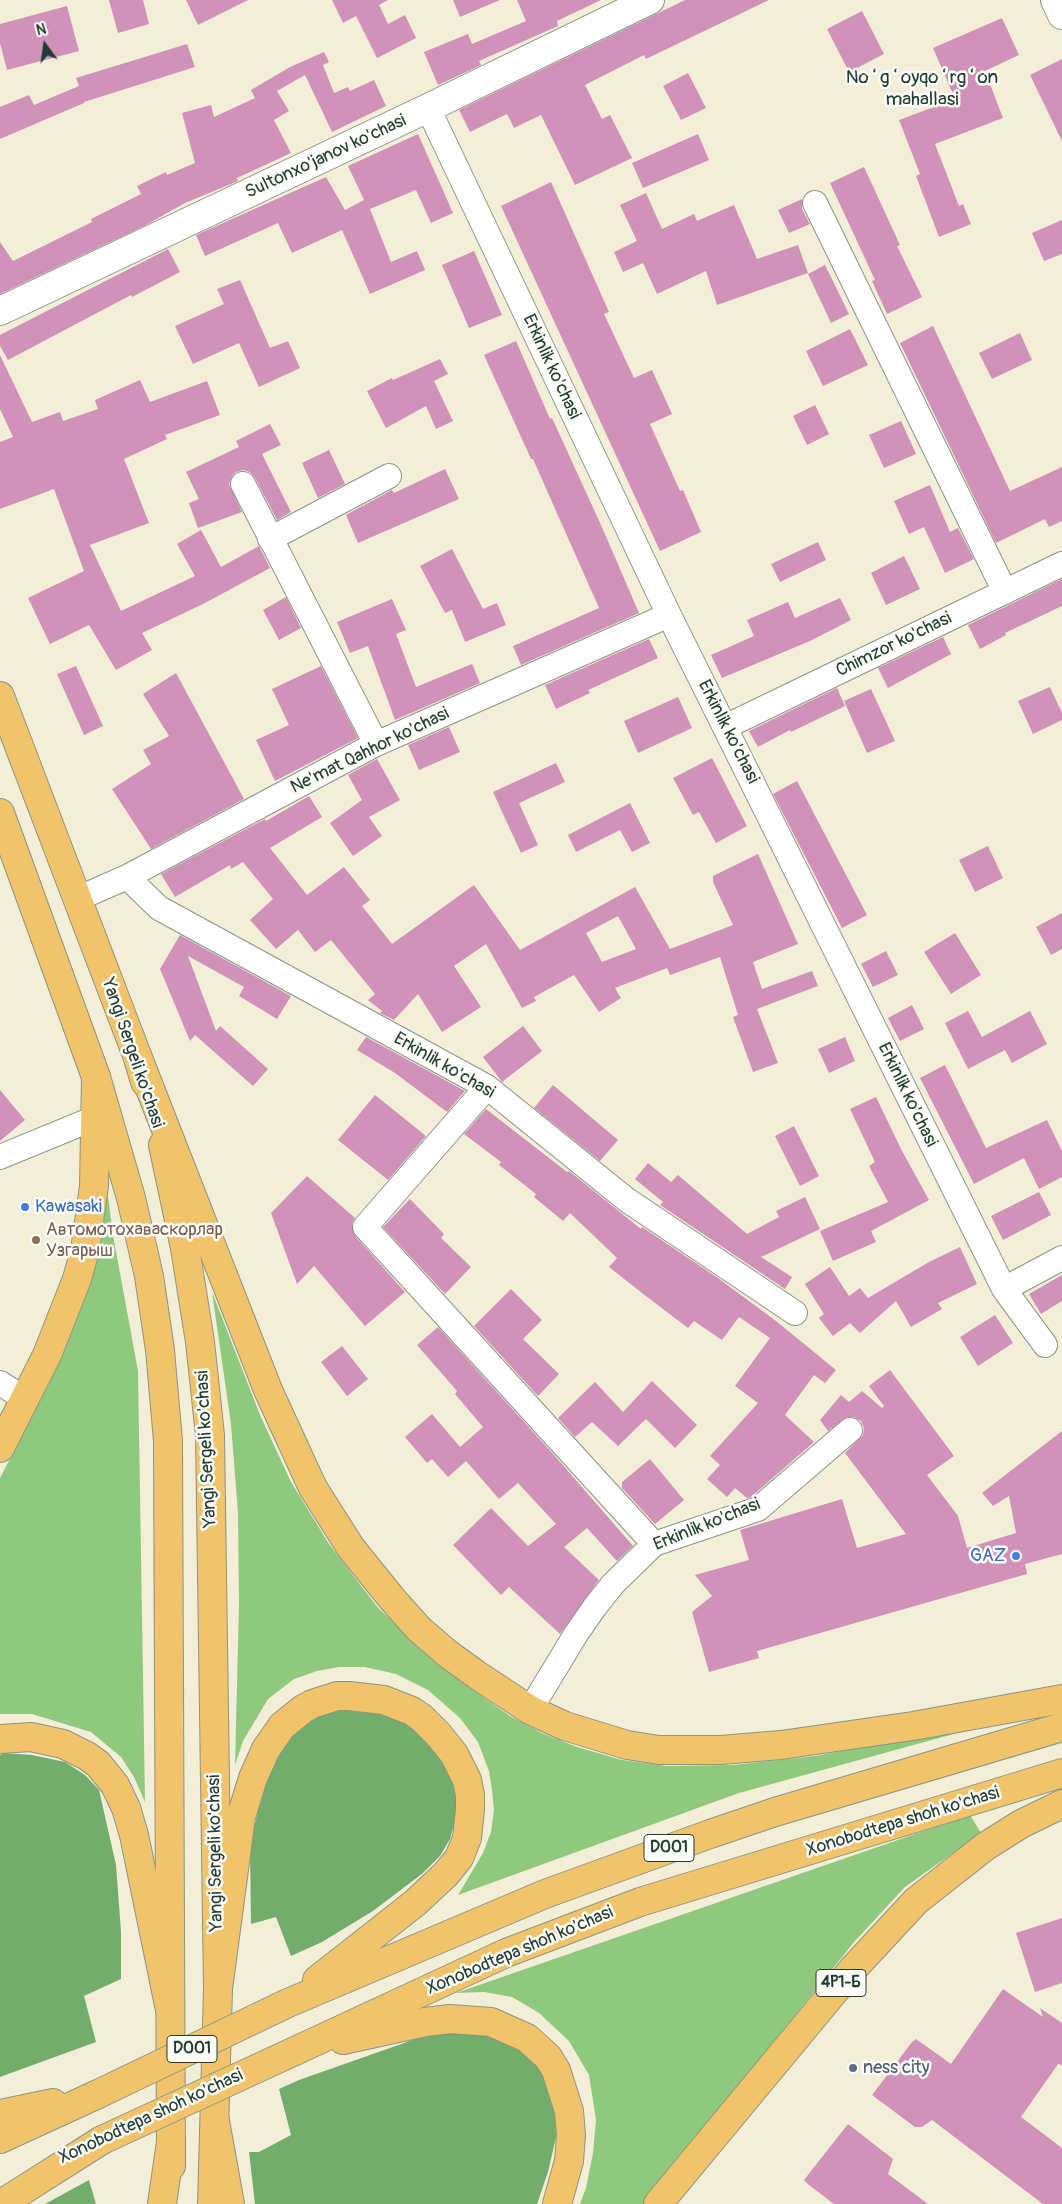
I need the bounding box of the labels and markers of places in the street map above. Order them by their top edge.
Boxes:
place label: Kawasaki [35,1196,102,1218]
marker: Kawasaki [19,1201,31,1213]
place label: Автомотохаваскорлар Узгарыш [46,1219,223,1262]
marker: Автомотохаваскорлар Узгарыш [30,1234,42,1246]
place label: GAZ [970,1545,1006,1567]
marker: GAZ [1010,1550,1022,1562]
place label: ness city [863,2057,929,2079]
marker: ness city [847,2062,859,2074]

